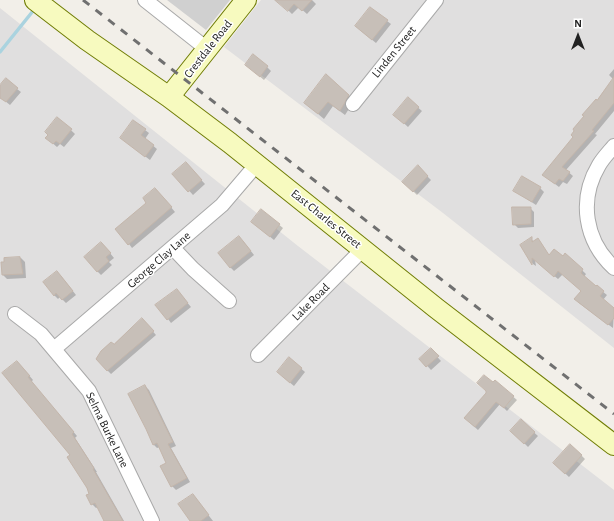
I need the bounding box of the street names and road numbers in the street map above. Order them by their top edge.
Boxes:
street label: Crestdale Road [181,17,235,81]
street label: Linden Street [369,23,419,81]
street label: East Charles Street [288,186,364,252]
street label: George Clay Lane [124,229,194,291]
street label: Lake Road [289,280,333,324]
street label: Selma Burke Lane [82,390,132,470]

